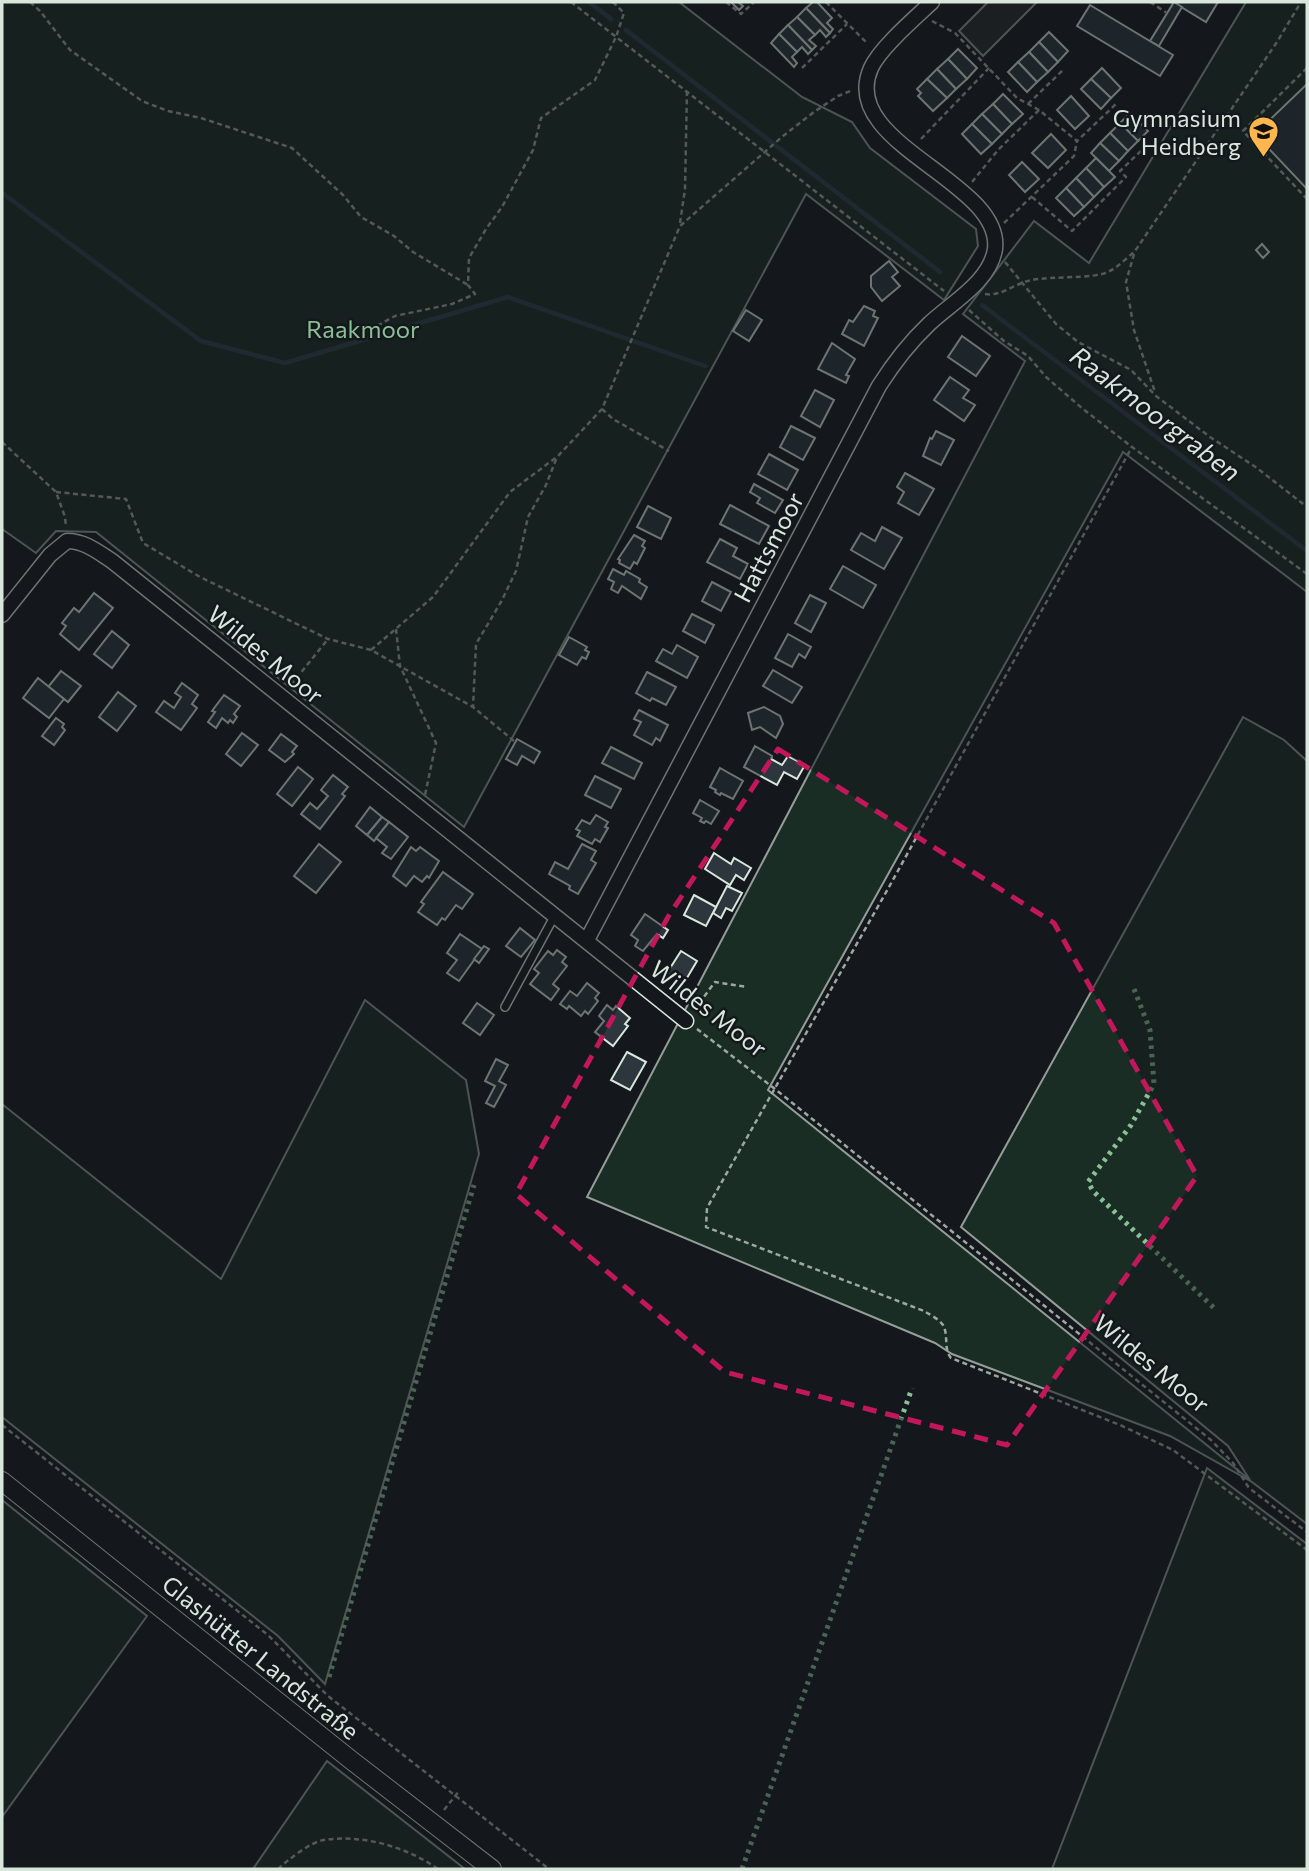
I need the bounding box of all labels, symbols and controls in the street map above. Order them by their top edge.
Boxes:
place label: Gymnasium Heidberg [1113,103,1241,160]
school or university icon: Gymnasium Heidberg [1247,114,1281,158]
park label: Raakmoor [306,314,420,343]
water label: Raakmoorgraben [1065,339,1247,487]
street label: Hattsmoor [727,487,809,607]
street label: Wildes Moor [202,599,330,710]
street label: Wildes Moor [645,953,773,1063]
street label: Wildes Moor [1088,1308,1216,1419]
street label: Glashütter Landstraße [157,1569,365,1745]

